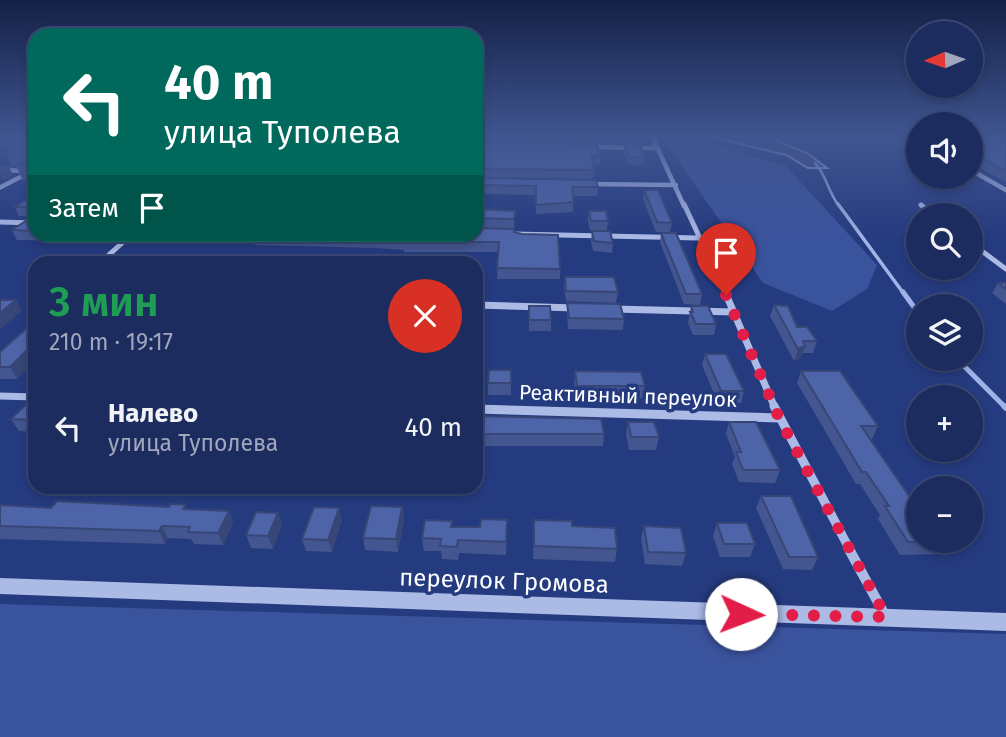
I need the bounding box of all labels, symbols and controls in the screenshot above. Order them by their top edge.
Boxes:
north arrow [906,21,984,98]
map controls [906,21,983,553]
text: 40 m [164,53,273,112]
icon: left [49,56,140,147]
button: sound [906,112,983,189]
text: улица Туполева [164,113,401,151]
icon: arrive [133,189,171,227]
text: Затем [49,193,119,224]
button: search [906,203,983,280]
pin [696,223,756,295]
icon: arrive [707,234,745,272]
text: 3 мин [49,277,159,327]
button: close [388,279,462,353]
button: layers [906,294,983,371]
text: 210 m · 19:17 [49,328,173,356]
street label: Реактивный переулок [519,379,738,413]
button: + [906,385,983,462]
text: Налево [108,398,198,429]
icon: left [49,409,87,447]
text: 40 m [404,412,462,443]
text: улица Туполева [108,429,278,457]
button: − [906,476,983,553]
street label: переулок Громова [399,563,609,599]
position arrow [704,577,778,651]

